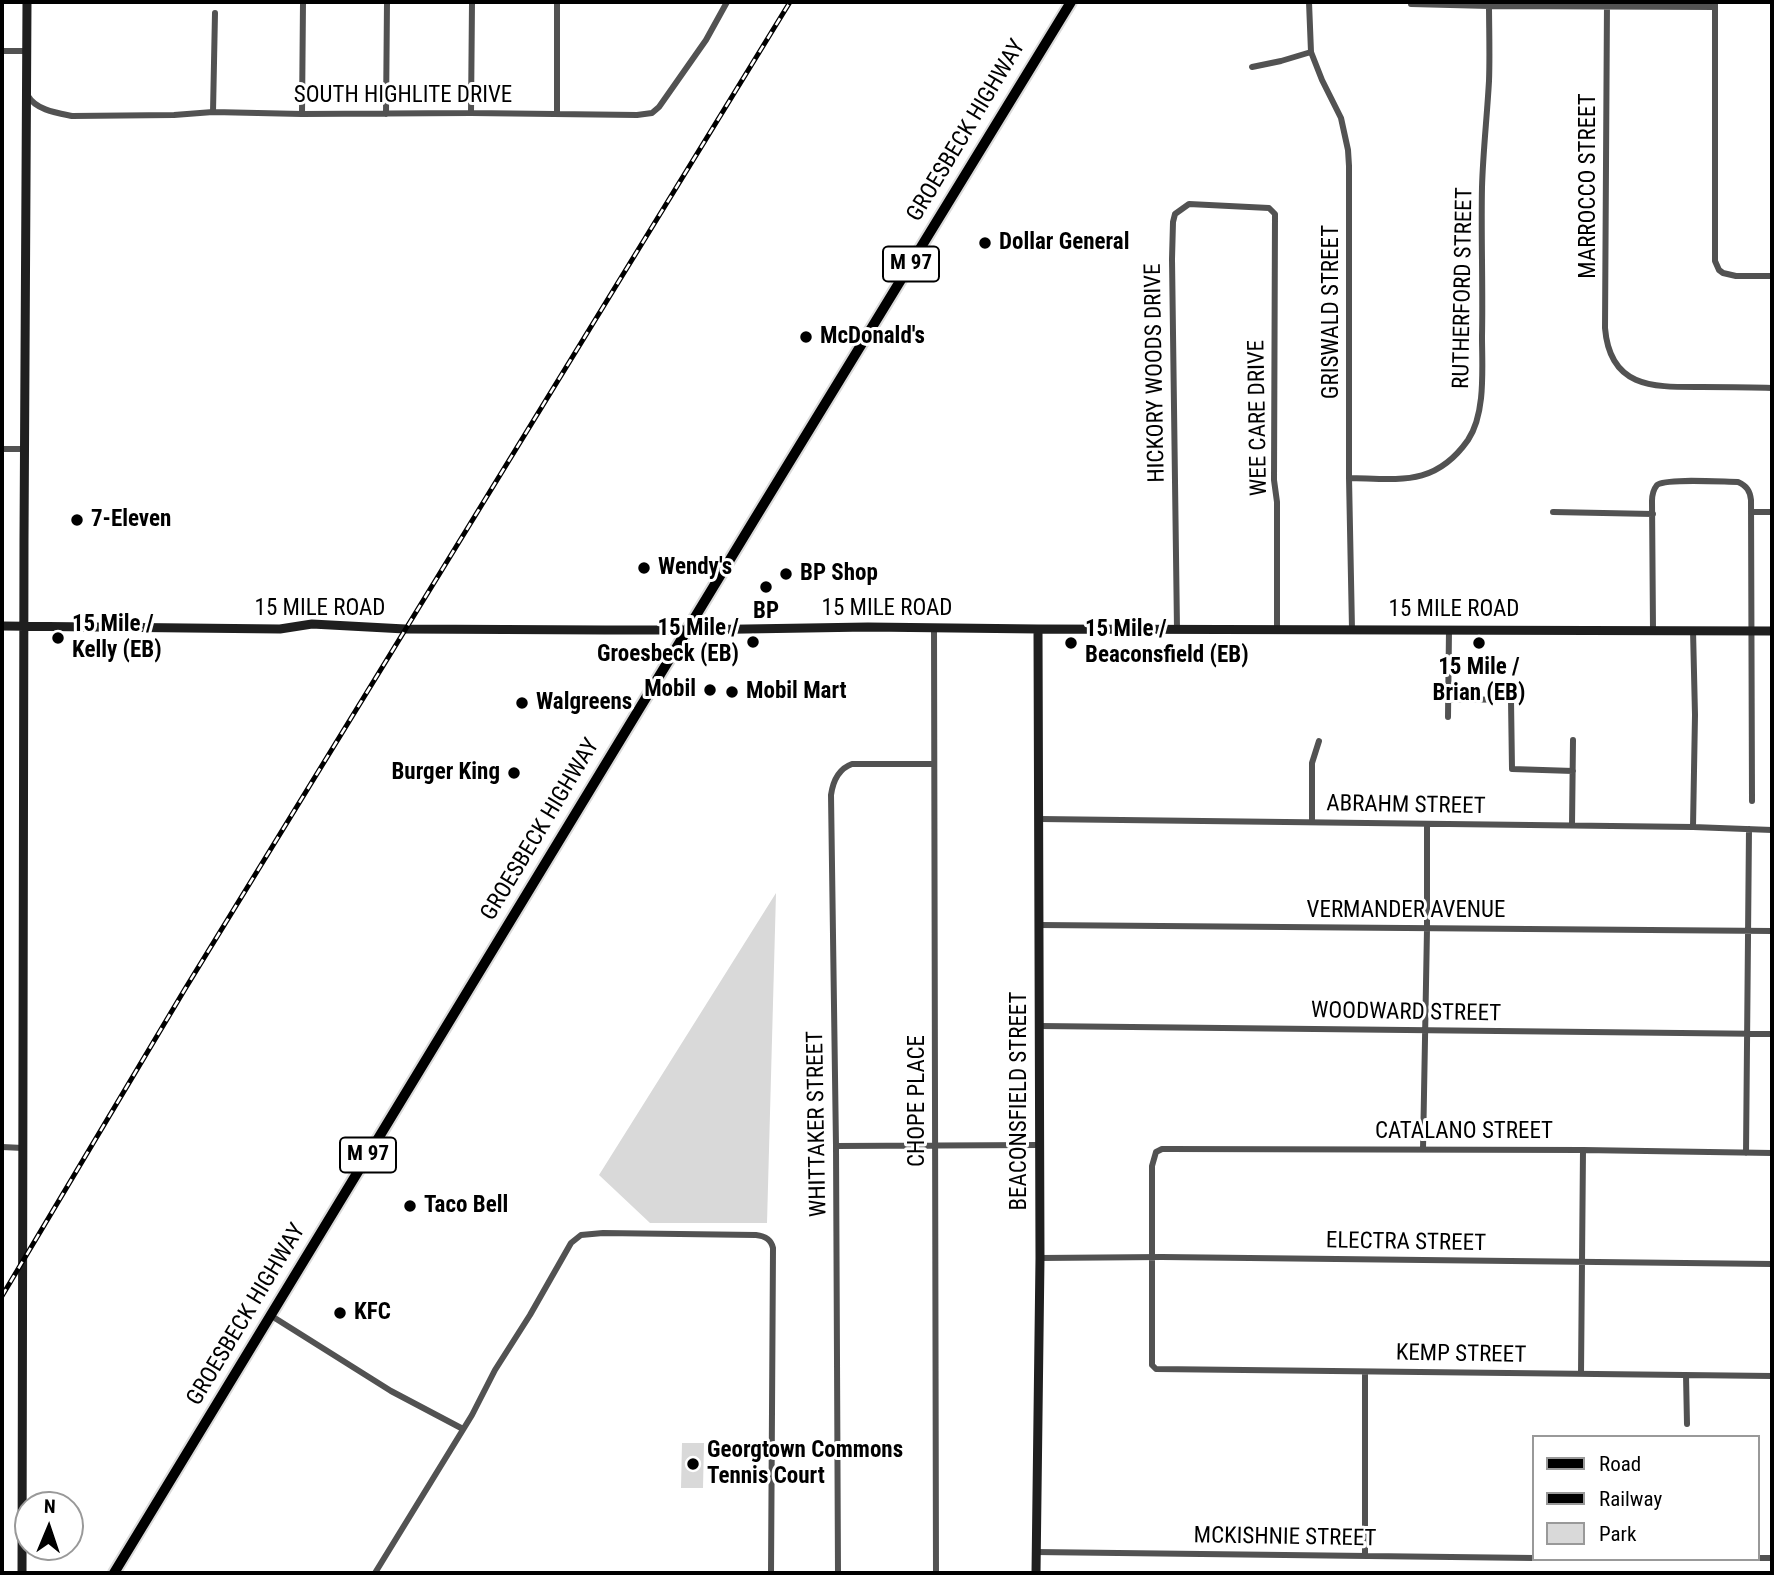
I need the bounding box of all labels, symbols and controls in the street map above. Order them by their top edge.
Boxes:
street label: GROESBECK HIGHWAY [902,35,1032,227]
street label: SOUTH HIGHLITE DRIVE [294,82,512,110]
street label: MARROCCO STREET [1575,93,1603,279]
street label: RUTHERFORD STREET [1448,187,1480,389]
street label: GRISWALD STREET [1318,225,1346,399]
place label: Dollar General [999,229,1129,257]
marker: Dollar General [977,235,993,251]
road number: M 97 [883,246,939,282]
street label: HICKORY WOODS DRIVE [1140,263,1172,483]
place label: McDonald's [820,323,925,351]
marker: McDonald's [798,329,814,345]
street label: WEE CARE DRIVE [1244,340,1274,496]
place label: 7-Eleven [91,506,171,534]
marker: 7-Eleven [69,512,85,528]
place label: Wendy's [658,554,732,582]
marker: Wendy's [636,560,652,576]
place label: BP Shop [800,560,878,588]
marker: BP Shop [778,566,794,582]
marker: BP [758,579,774,595]
street label: 15 MILE ROAD [255,595,385,623]
street label: 15 MILE ROAD [822,595,952,623]
street label: 15 MILE ROAD [1389,596,1519,624]
place label: BP [753,598,779,626]
place label: 15 Mile / Kelly (EB) [72,611,162,665]
place label: 15 Mile / Groesbeck (EB) [597,615,739,669]
place label: 15 Mile / Beaconsfield (EB) [1085,616,1249,670]
marker: 15 Mile / Kelly (EB) [50,630,66,646]
marker: 15 Mile / Groesbeck (EB) [745,634,761,650]
marker: 15 Mile / Beaconsfield (EB) [1063,635,1079,651]
marker: 15 Mile / Brian (EB) [1471,635,1487,651]
place label: 15 Mile / Brian (EB) [1433,654,1525,708]
place label: Mobil [644,676,696,704]
place label: Mobil Mart [746,678,847,706]
marker: Mobil [702,682,718,698]
marker: Mobil Mart [724,684,740,700]
place label: Walgreens [536,689,632,717]
marker: Walgreens [514,695,530,711]
street label: GROESBECK HIGHWAY [476,734,606,926]
place label: Burger King [391,759,500,787]
marker: Burger King [506,765,522,781]
street label: ABRAHM STREET [1326,791,1486,821]
street label: VERMANDER AVENUE [1307,897,1505,925]
street label: BEACONSFIELD STREET [1006,992,1034,1210]
street label: WOODWARD STREET [1311,998,1501,1028]
street label: WHITTAKER STREET [803,1031,833,1217]
street label: CHOPE PLACE [904,1035,932,1167]
street label: CATALANO STREET [1375,1118,1553,1146]
road number: M 97 [340,1138,396,1172]
place label: Taco Bell [424,1192,508,1220]
marker: Taco Bell [402,1198,418,1214]
street label: GROESBECK HIGHWAY [182,1219,312,1411]
street label: ELECTRA STREET [1326,1228,1486,1258]
place label: KFC [354,1299,391,1327]
marker: KFC [332,1305,348,1321]
street label: KEMP STREET [1395,1340,1527,1370]
legend [1532,1435,1760,1561]
place label: Georgtown Commons Tennis Court [707,1437,903,1491]
text: Road [1599,1452,1641,1476]
marker: Georgtown Commons Tennis Court [685,1456,701,1472]
text: Railway [1599,1487,1662,1511]
north arrow [14,1491,84,1561]
text: N [43,1495,56,1518]
text: Park [1599,1522,1636,1546]
street label: MCKISHNIE STREET [1193,1523,1377,1553]

